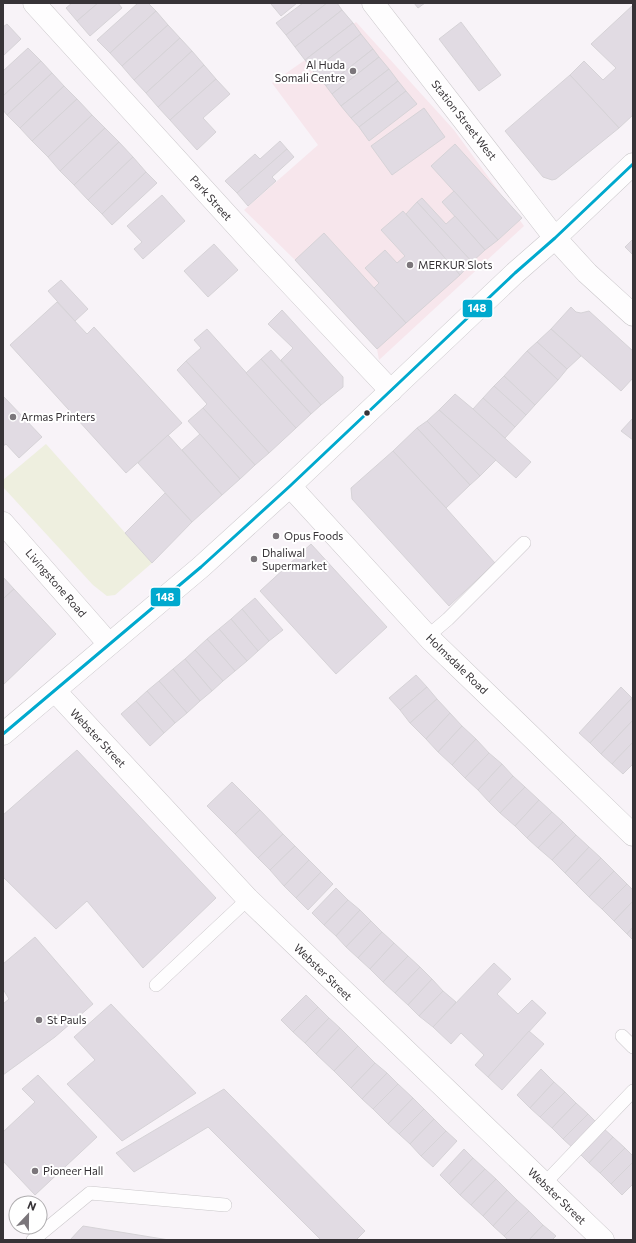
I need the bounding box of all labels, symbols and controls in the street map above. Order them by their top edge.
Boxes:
place label: Al Huda Somali Centre [275,58,345,84]
marker: Al Huda Somali Centre [348,66,358,76]
street label: Station Street West [429,77,500,163]
street label: Park Street [188,172,235,223]
place label: MERKUR Slots [418,258,493,271]
marker: MERKUR Slots [405,260,415,270]
line badge: 148 [462,299,493,318]
text: 148 [468,301,486,314]
unlabelled marker [362,408,372,418]
place label: Armas Printers [21,410,95,423]
marker: Armas Printers [8,412,18,422]
place label: Opus Foods [284,529,343,542]
marker: Opus Foods [271,531,281,541]
street label: Livingstone Road [23,546,89,619]
place label: Dhaliwal Supermarket [262,546,327,572]
marker: Dhaliwal Supermarket [249,554,259,564]
line badge: 148 [150,587,181,607]
text: 148 [156,590,174,603]
street label: Holmsdale Road [424,631,491,696]
street label: Webster Street [68,706,129,770]
street label: Webster Street [292,941,355,1003]
place label: St Pauls [47,1013,87,1026]
marker: St Pauls [34,1015,44,1025]
place label: Pioneer Hall [43,1164,103,1177]
street label: Webster Street [526,1165,589,1227]
marker: Pioneer Hall [30,1166,40,1176]
north arrow [8,1195,48,1235]
text: N [26,1198,38,1213]

